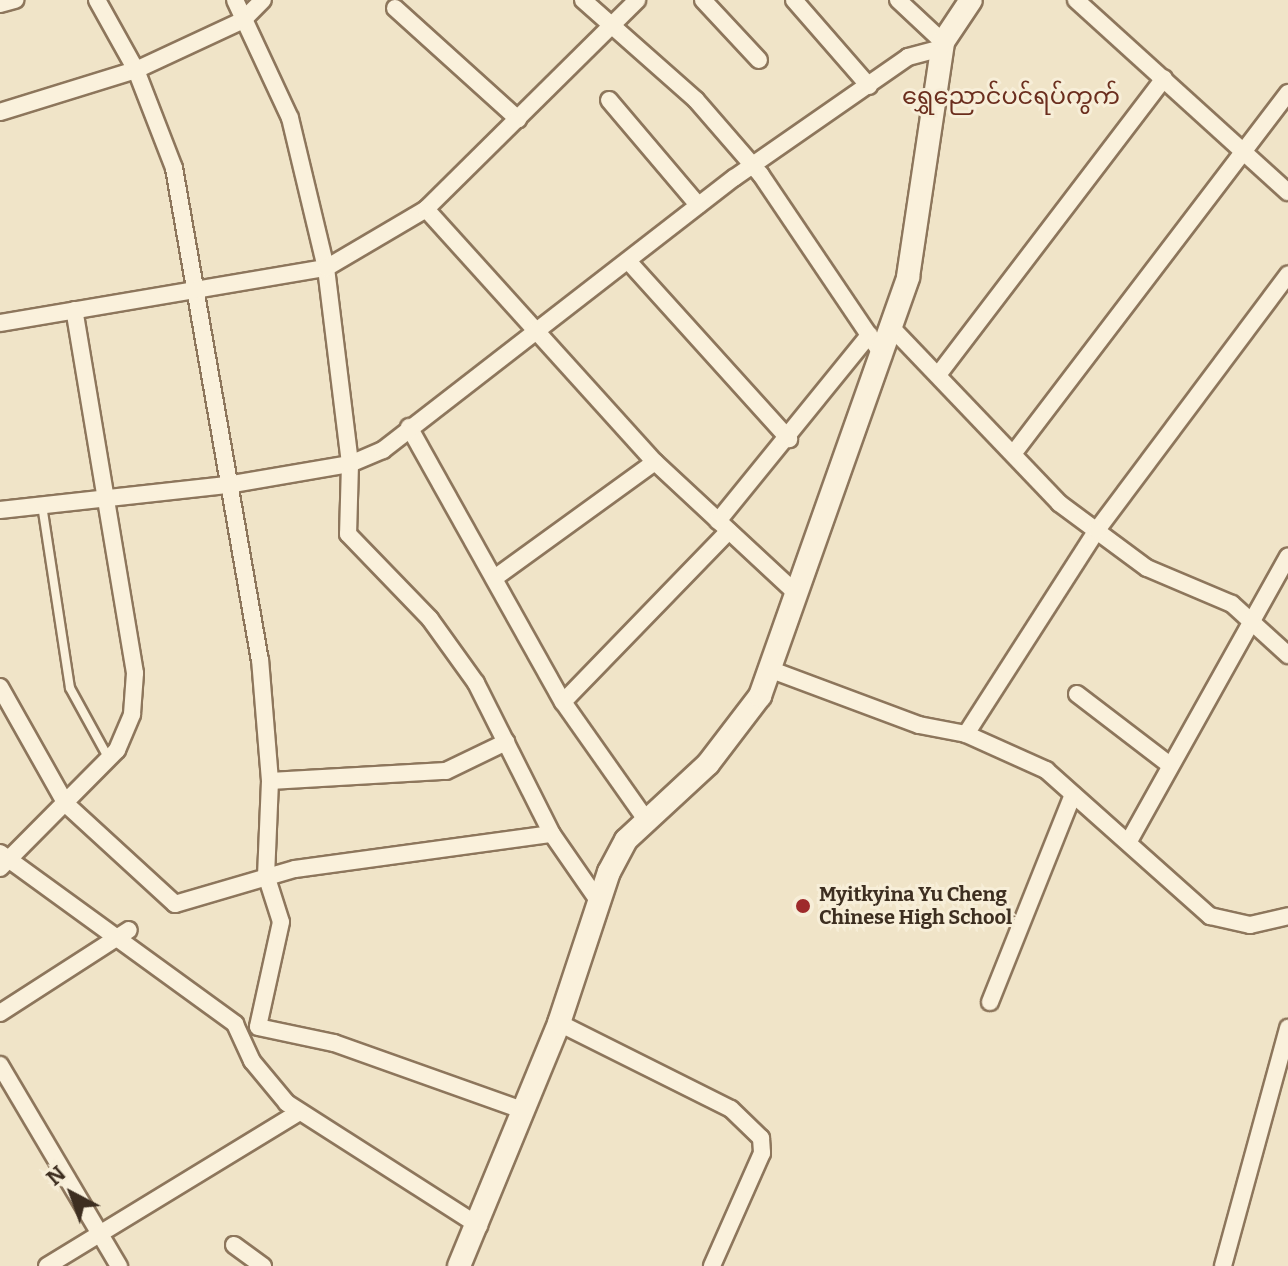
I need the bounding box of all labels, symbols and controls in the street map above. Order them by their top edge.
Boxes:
district label: ရွှေညောင်ပင်ရပ်ကွက် [902,83,1120,111]
place label: Myitkyina Yu Cheng Chinese High School [819,882,1012,929]
marker: Myitkyina Yu Cheng Chinese High School [794,897,812,915]
north arrow [32,1154,112,1234]
text: N [41,1160,71,1191]

